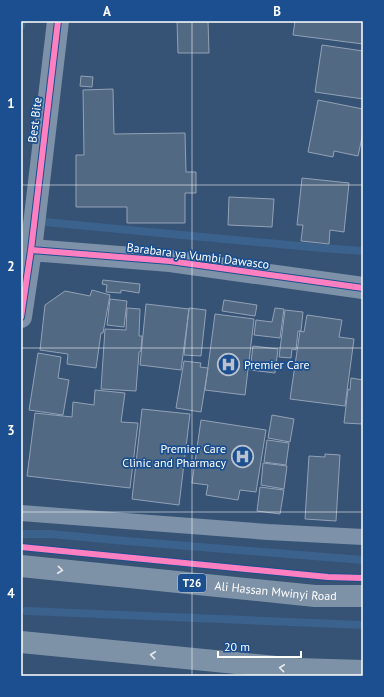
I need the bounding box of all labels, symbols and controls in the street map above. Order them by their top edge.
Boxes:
text: A [103,3,111,20]
text: B [273,3,281,20]
text: 1 [7,95,15,112]
street label: Best Bite [24,96,45,144]
street label: Barabara ya Vumbi Dawasco [126,239,270,272]
text: 2 [7,258,15,275]
hospital icon: Premier Care [216,352,242,378]
place label: Premier Care [244,357,310,372]
text: 3 [7,422,15,439]
place label: Premier Care Clinic and Pharmacy [122,441,226,470]
hospital icon: Premier Care Clinic and Pharmacy [229,443,255,469]
one-way arrow [57,565,63,574]
road number: T26 [178,574,206,592]
street label: Ali Hassan Mwinyi Road [214,578,337,603]
text: 4 [7,585,15,602]
scale bar [218,633,301,659]
text: 20 m [224,639,250,654]
one-way arrow [150,651,156,660]
one-way arrow [279,664,285,673]

